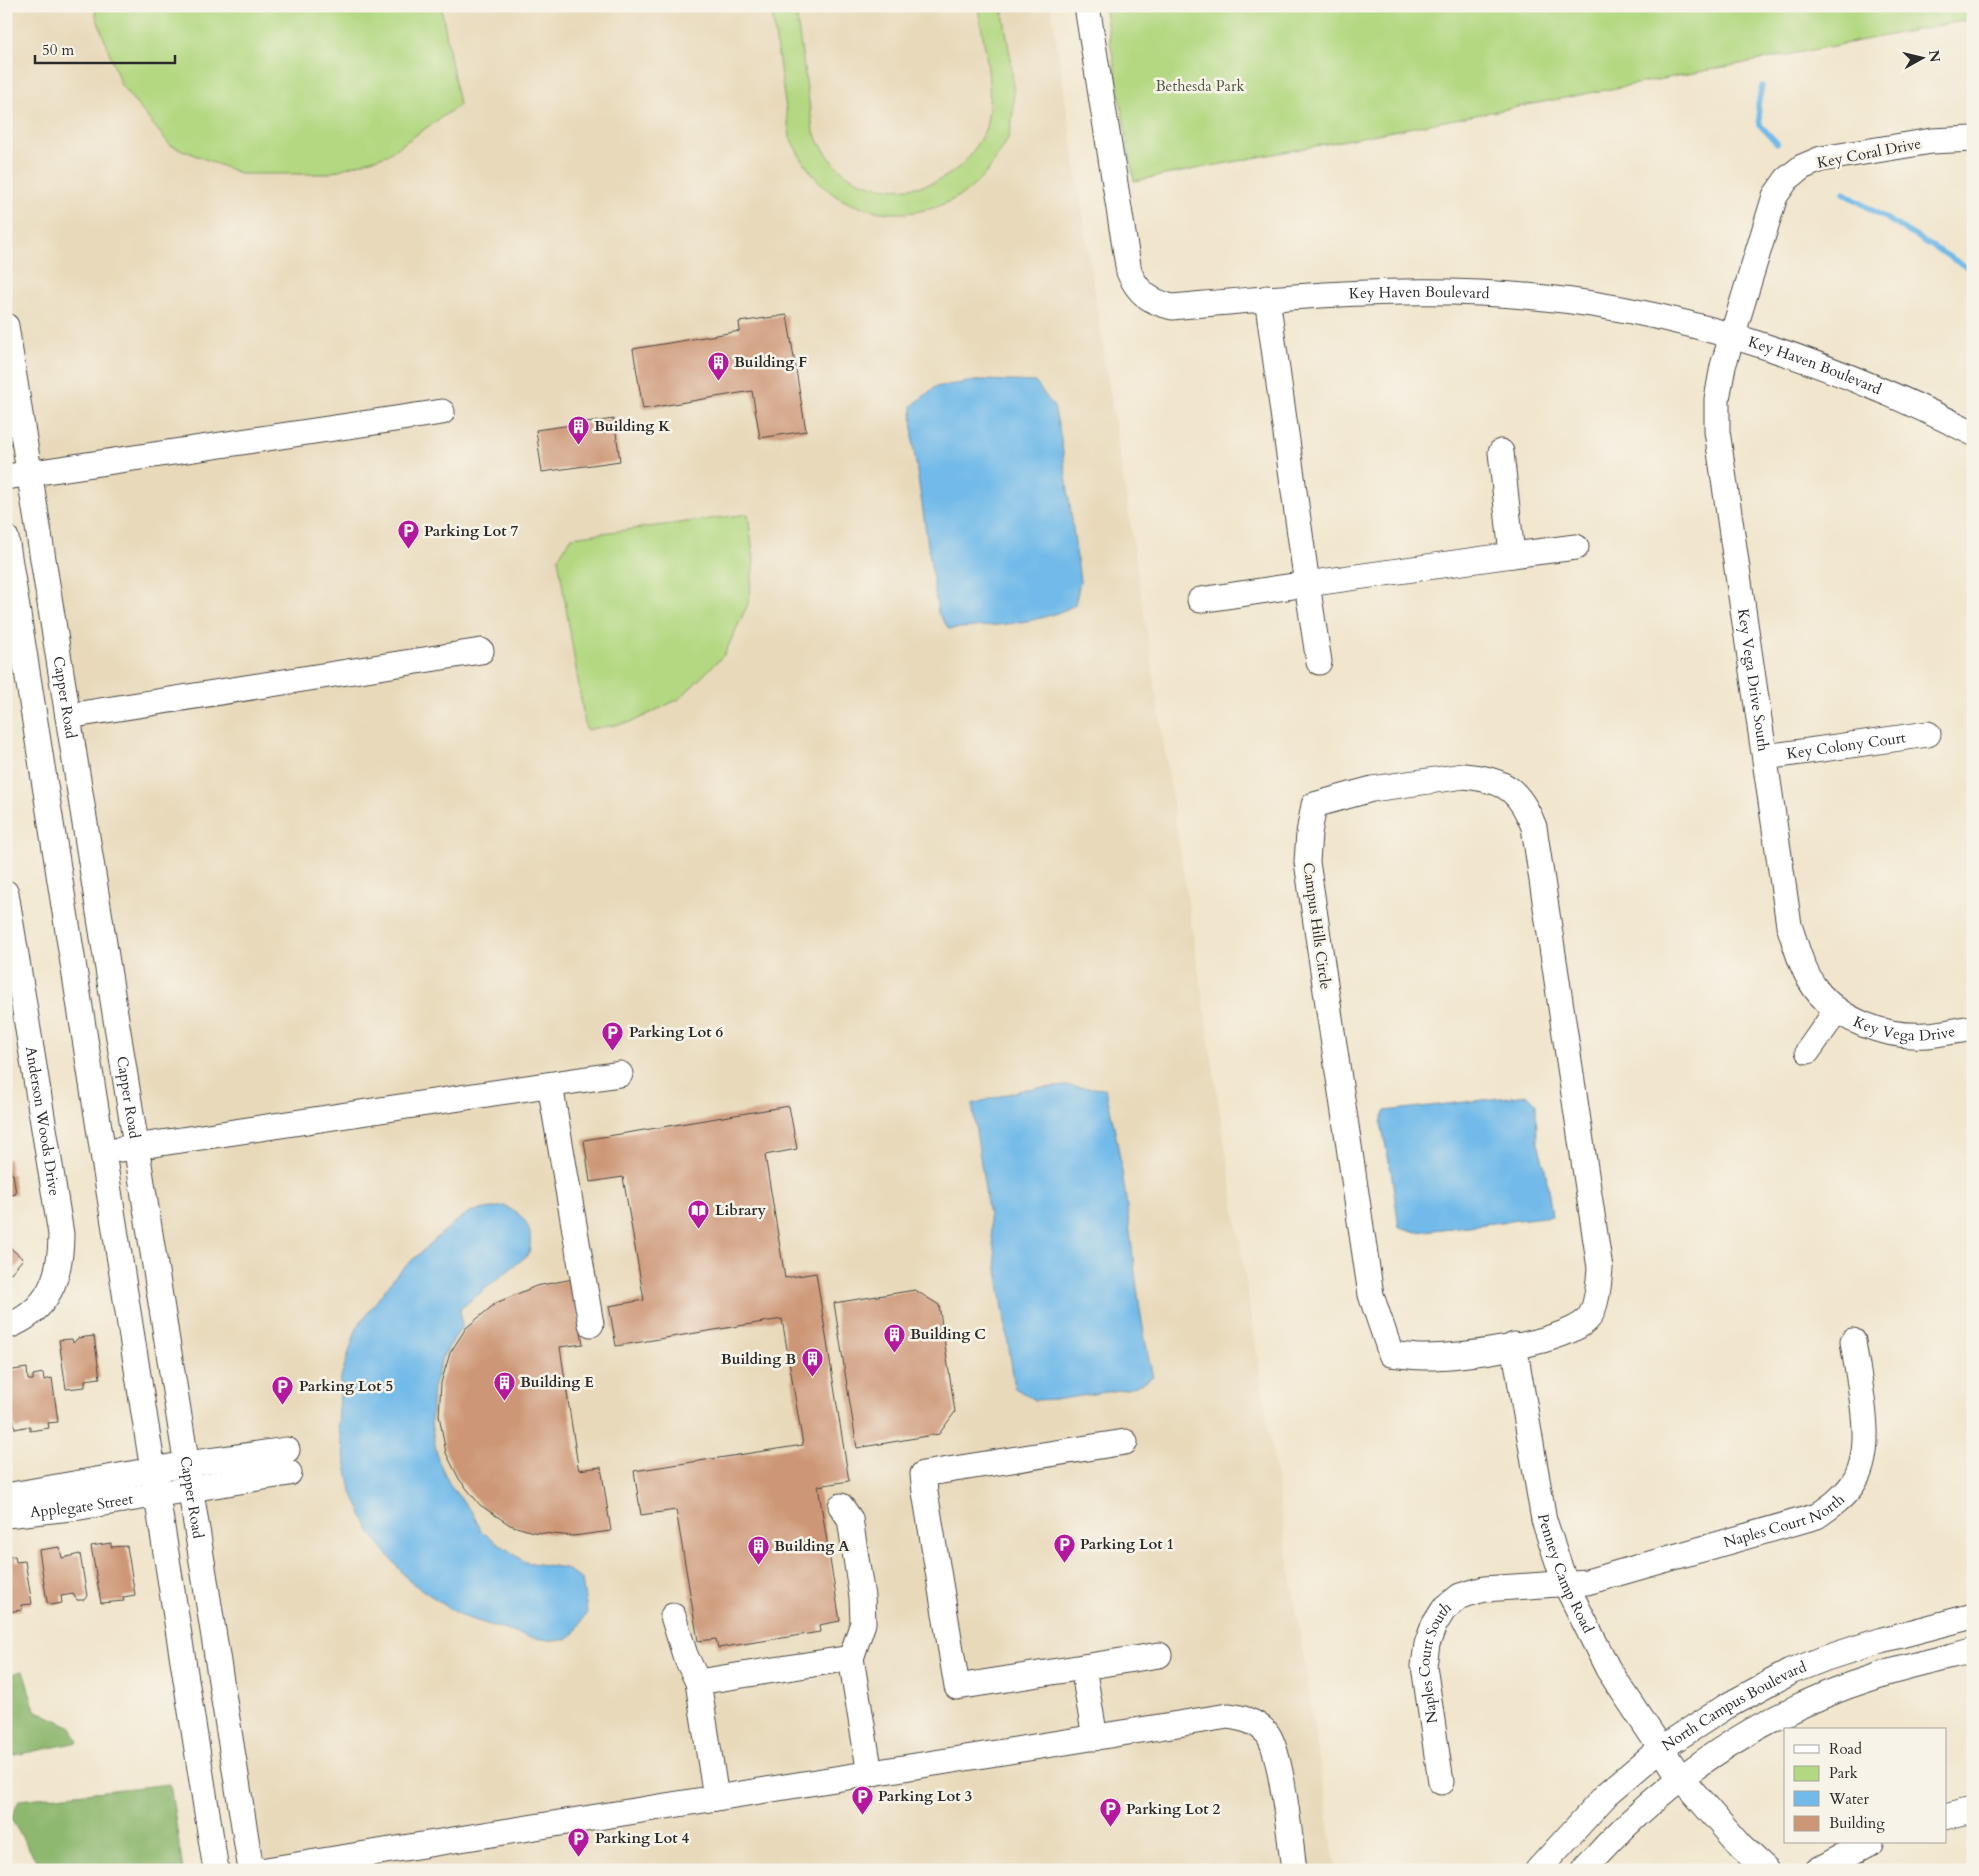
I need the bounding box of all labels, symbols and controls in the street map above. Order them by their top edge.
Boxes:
scale bar [35,32,175,64]
north arrow [1896,32,1946,82]
text: 50 m [42,40,74,60]
text: N [1924,49,1945,64]
park label: Bethesda Park [1155,76,1245,96]
street label: Key Coral Drive [1815,133,1923,173]
street label: Key Haven Boulevard [1348,282,1490,304]
street label: Key Haven Boulevard [1746,331,1884,399]
building icon: Building F [706,350,730,381]
place label: Building F [734,352,807,372]
building icon: Building K [566,414,590,445]
place label: Building K [594,416,671,436]
parking icon: Parking Lot 7 [396,519,420,550]
place label: Parking Lot 7 [424,521,519,541]
street label: Key Vega Drive South [1733,607,1774,753]
street label: Capper Road [49,655,81,740]
street label: Key Colony Court [1785,727,1907,764]
street label: Campus Hills Circle [1298,861,1336,991]
street label: Key Vega Drive [1850,1011,1957,1045]
parking icon: Parking Lot 6 [601,1020,625,1051]
place label: Parking Lot 6 [629,1022,724,1042]
street label: Anderson Woods Drive [21,1045,65,1198]
street label: Capper Road [112,1055,145,1140]
library icon: Library [687,1198,711,1229]
place label: Library [715,1200,766,1220]
building icon: Building C [882,1322,906,1353]
place label: Building C [910,1324,986,1344]
building icon: Building B [800,1347,824,1378]
place label: Building B [721,1349,796,1369]
building icon: Building E [492,1370,516,1401]
place label: Building E [520,1372,594,1392]
parking icon: Parking Lot 5 [271,1374,295,1405]
place label: Parking Lot 5 [299,1376,393,1396]
street label: Capper Road [175,1455,208,1540]
street label: Applegate Street [29,1488,135,1522]
street label: Naples Court North [1721,1489,1849,1552]
street label: Penney Camp Road [1533,1512,1598,1636]
parking icon: Parking Lot 1 [1052,1532,1076,1563]
building icon: Building A [746,1534,770,1565]
place label: Parking Lot 1 [1080,1534,1174,1554]
place label: Building A [774,1536,850,1556]
street label: Naples Court South [1414,1597,1456,1725]
street label: North Campus Boulevard [1658,1657,1809,1755]
legend [1784,1728,1946,1844]
text: Road [1829,1739,1862,1759]
text: Park [1829,1763,1858,1783]
parking icon: Parking Lot 3 [850,1784,874,1815]
place label: Parking Lot 3 [878,1786,973,1806]
text: Water [1828,1789,1870,1809]
parking icon: Parking Lot 2 [1098,1797,1122,1828]
place label: Parking Lot 2 [1126,1799,1221,1819]
text: Building [1829,1813,1885,1833]
parking icon: Parking Lot 4 [567,1826,591,1857]
place label: Parking Lot 4 [595,1828,690,1848]

